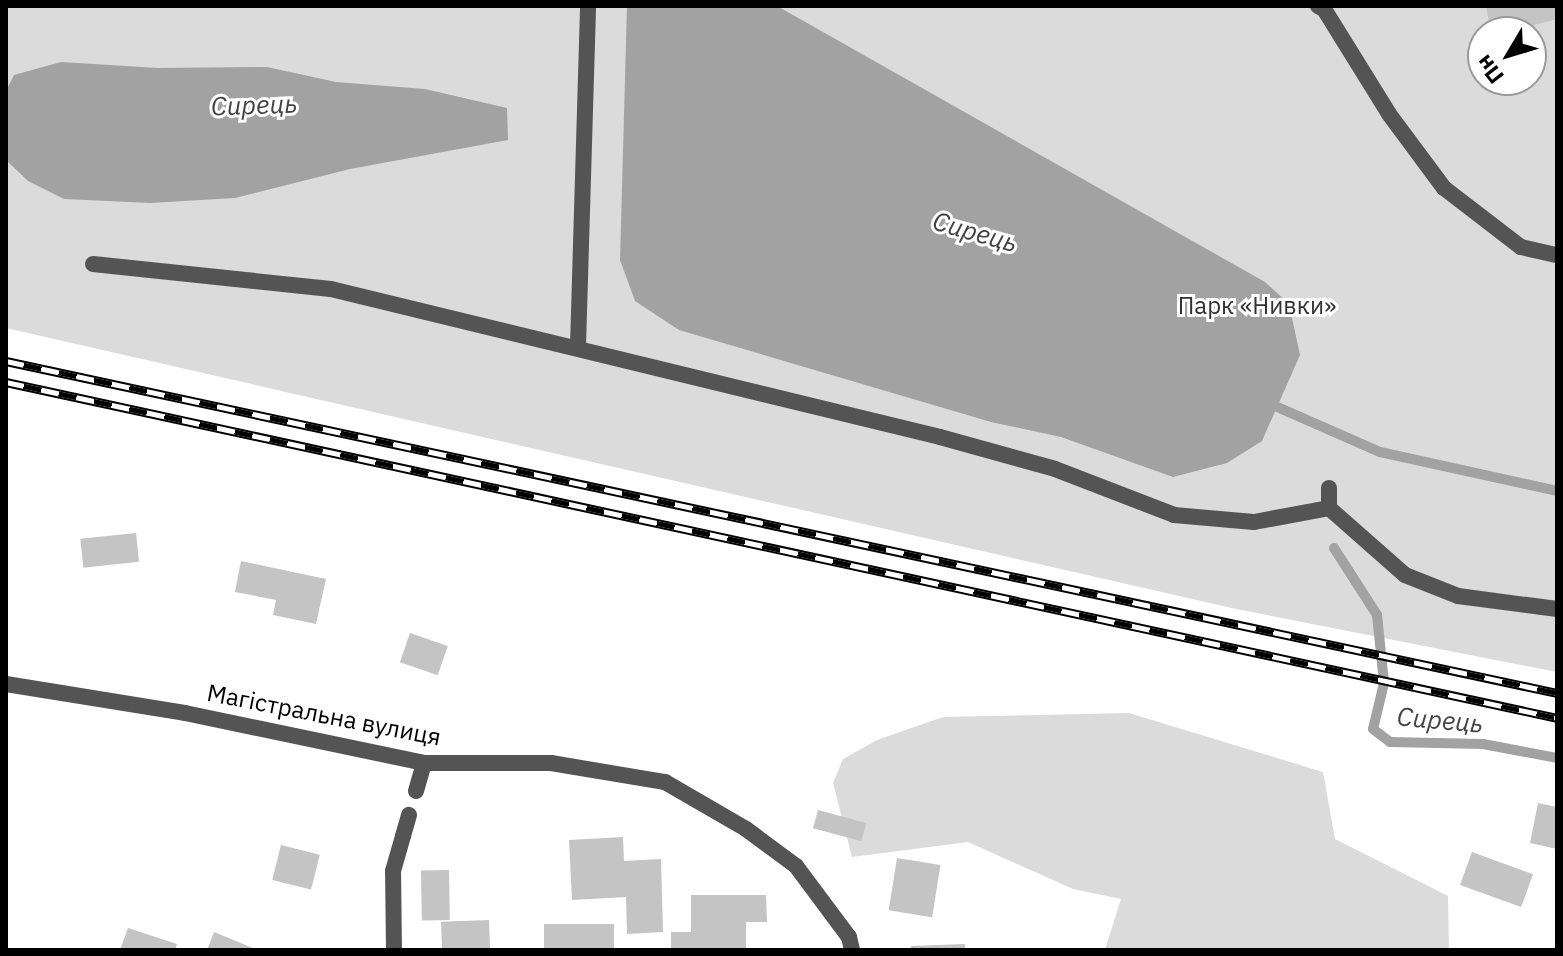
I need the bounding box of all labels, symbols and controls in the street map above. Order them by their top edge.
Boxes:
north arrow [1467,16,1547,96]
text: Пн [1469,49,1510,90]
water label: Сирець [210,88,298,122]
water label: Сирець [929,205,1021,259]
park label: Парк «Нивки» [1178,292,1336,320]
street label: Магістральна вулиця [205,678,443,752]
water label: Сирець [1396,701,1484,739]

